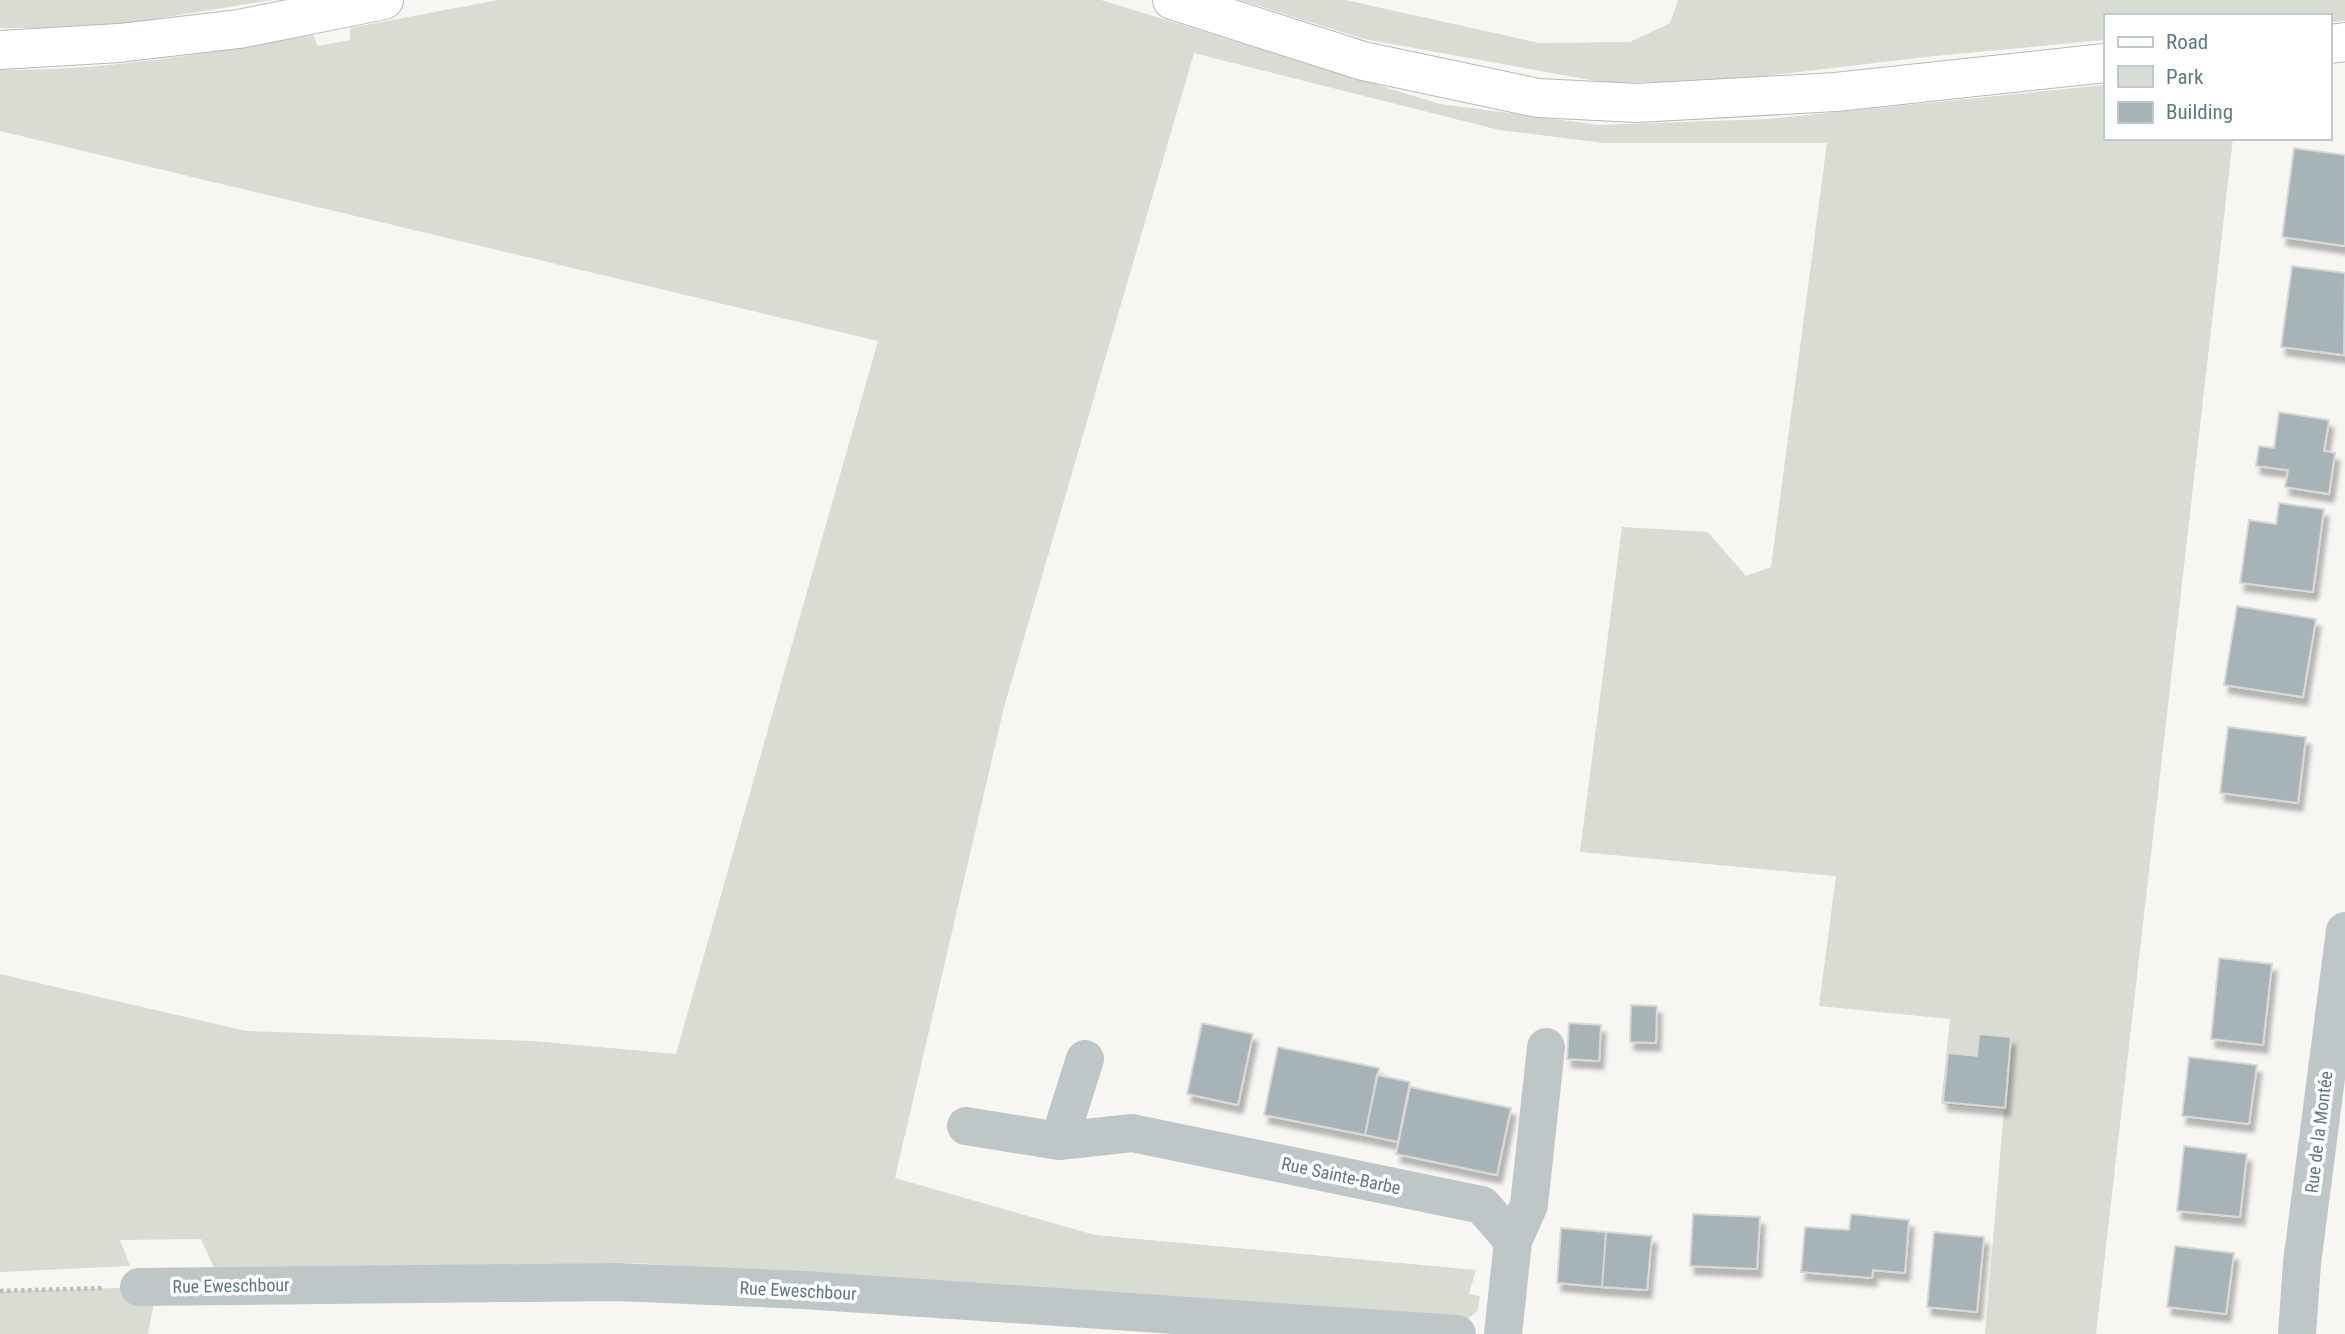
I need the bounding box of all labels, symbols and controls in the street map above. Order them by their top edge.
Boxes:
legend [2104,14,2331,140]
text: Road [2166,30,2208,54]
text: Park [2166,65,2204,89]
text: Building [2166,100,2233,124]
street label: Rue de la Montée [2301,1070,2336,1194]
street label: Rue Sainte-Barbe [1280,1153,1403,1198]
street label: Rue Eweschbour [172,1274,290,1297]
street label: Rue Eweschbour [739,1277,858,1304]

